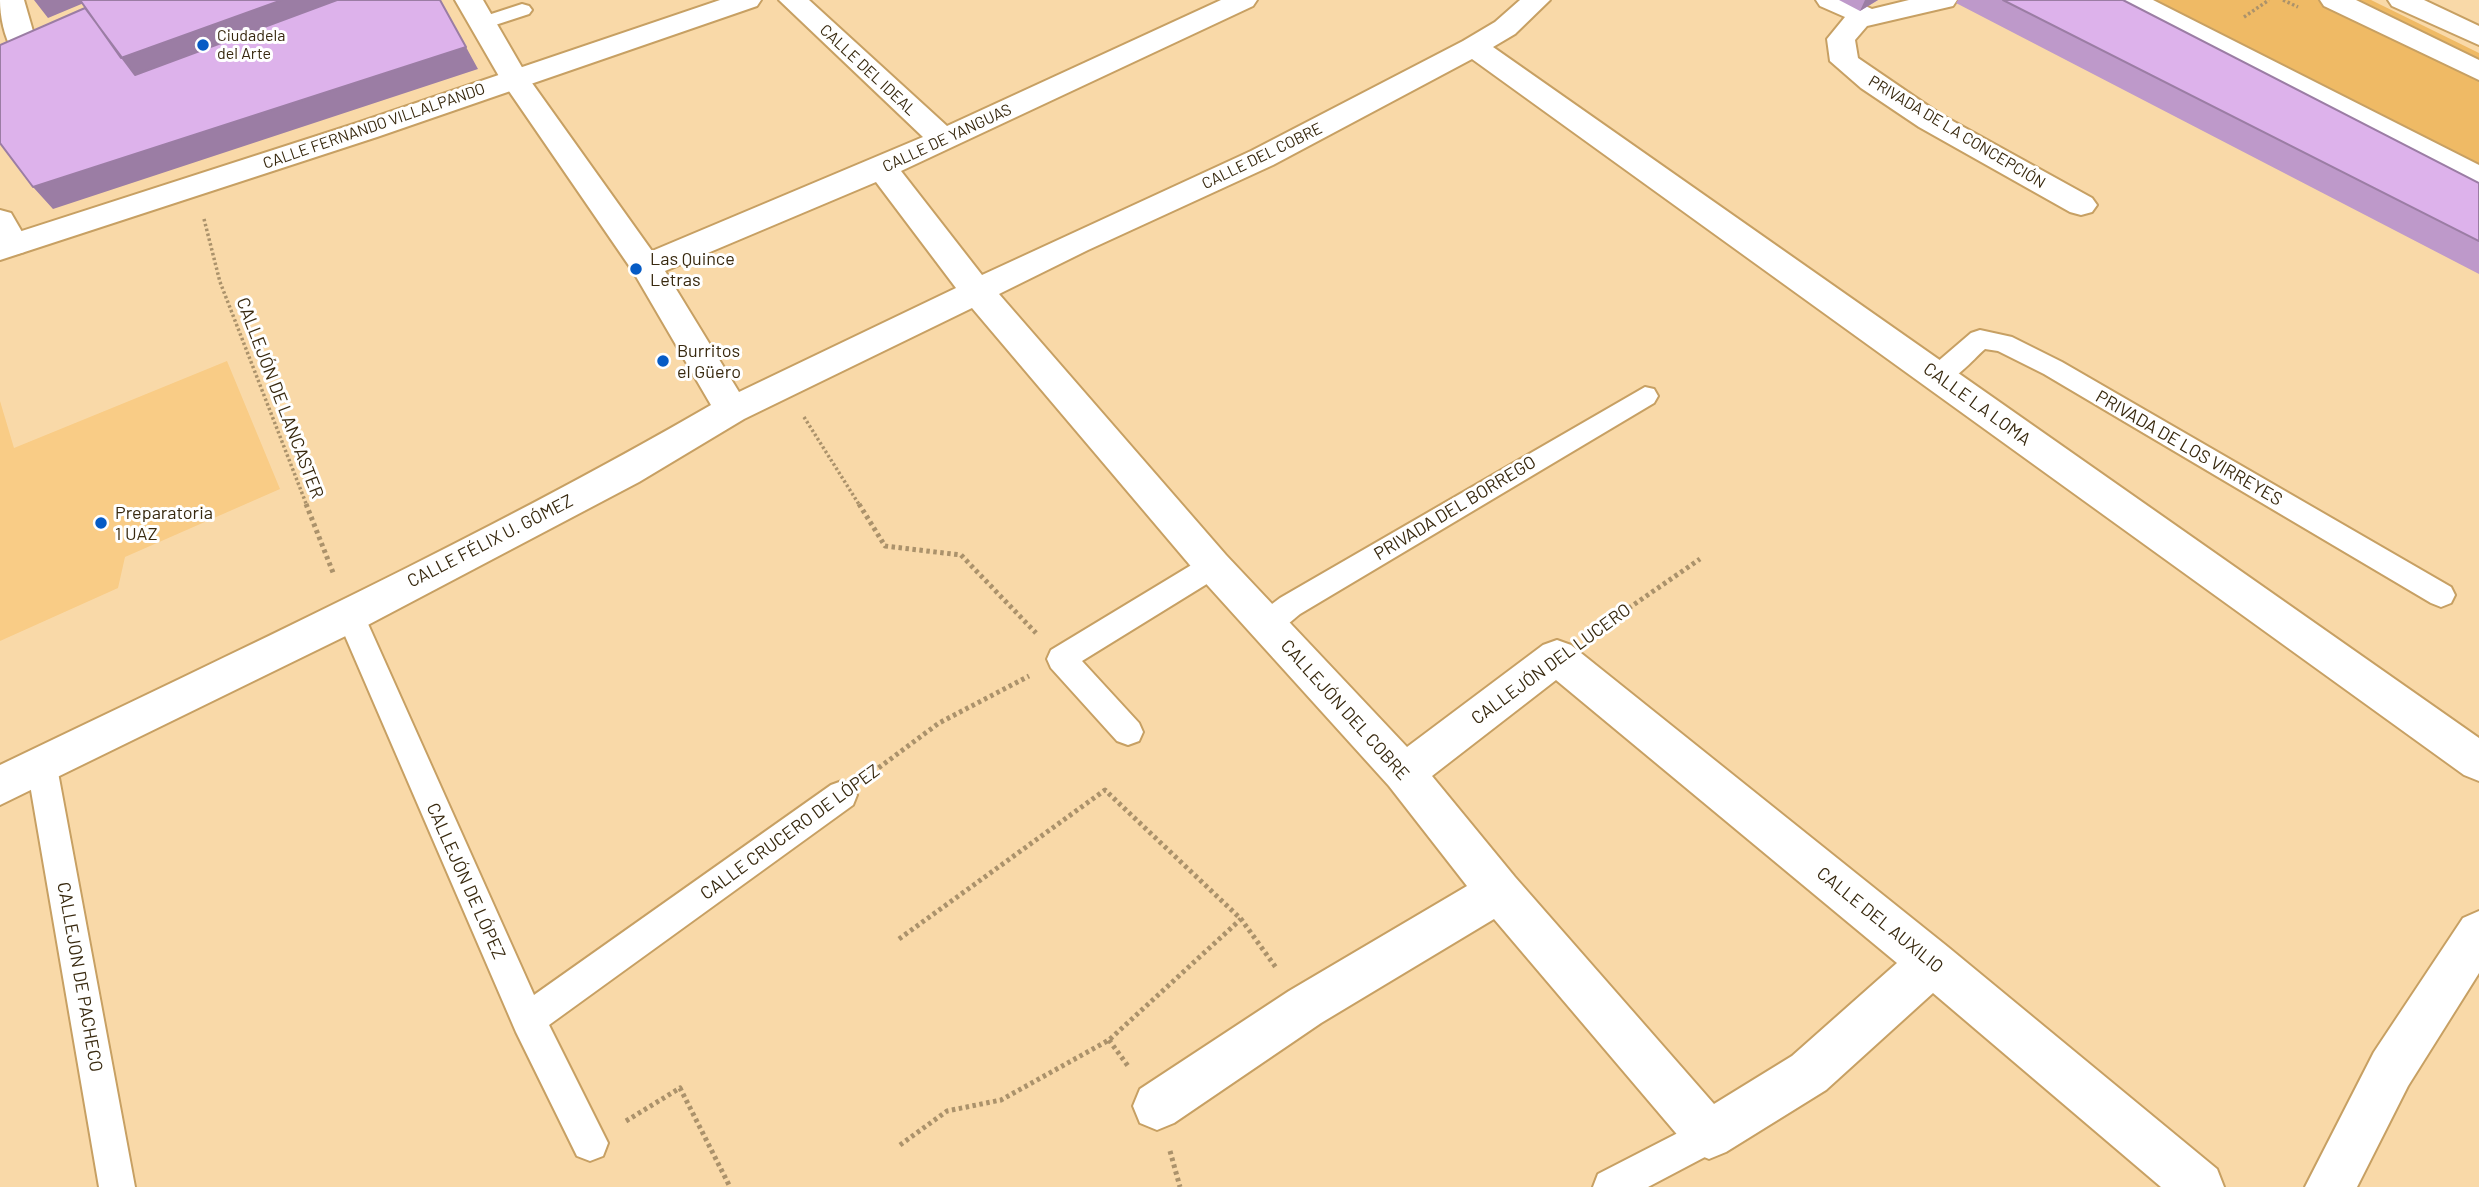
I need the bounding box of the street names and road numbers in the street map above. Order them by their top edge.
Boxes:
street label: CALLE DEL IDEAL [816,20,920,120]
street label: PRIVADA DE LA CONCEPCIÓN [1865,72,2049,192]
street label: CALLE FERNANDO VILLALPANDO [260,79,488,173]
street label: CALLE DE YANGUAS [879,100,1015,176]
street label: CALLE DEL COBRE [1199,119,1325,193]
street label: CALLEJÓN DE LANCASTER [232,295,328,501]
street label: CALLE LA LOMA [1919,358,2035,450]
street label: PRIVADA DE LOS VIRREYES [2092,386,2286,510]
street label: PRIVADA DEL BORREGO [1370,451,1540,565]
street label: CALLE FÉLIX U. GÓMEZ [404,490,576,592]
street label: CALLEJÓN DEL LUCERO [1467,599,1635,729]
street label: CALLEJÓN DEL COBRE [1276,635,1414,785]
street label: CALLE CRUCERO DE LÓPEZ [696,760,884,904]
street label: CALLEJÓN DE LÓPEZ [422,800,510,962]
street label: CALLE DEL AUXILIO [1812,862,1948,978]
street label: CALLEJON DE PACHECO [53,880,107,1074]

